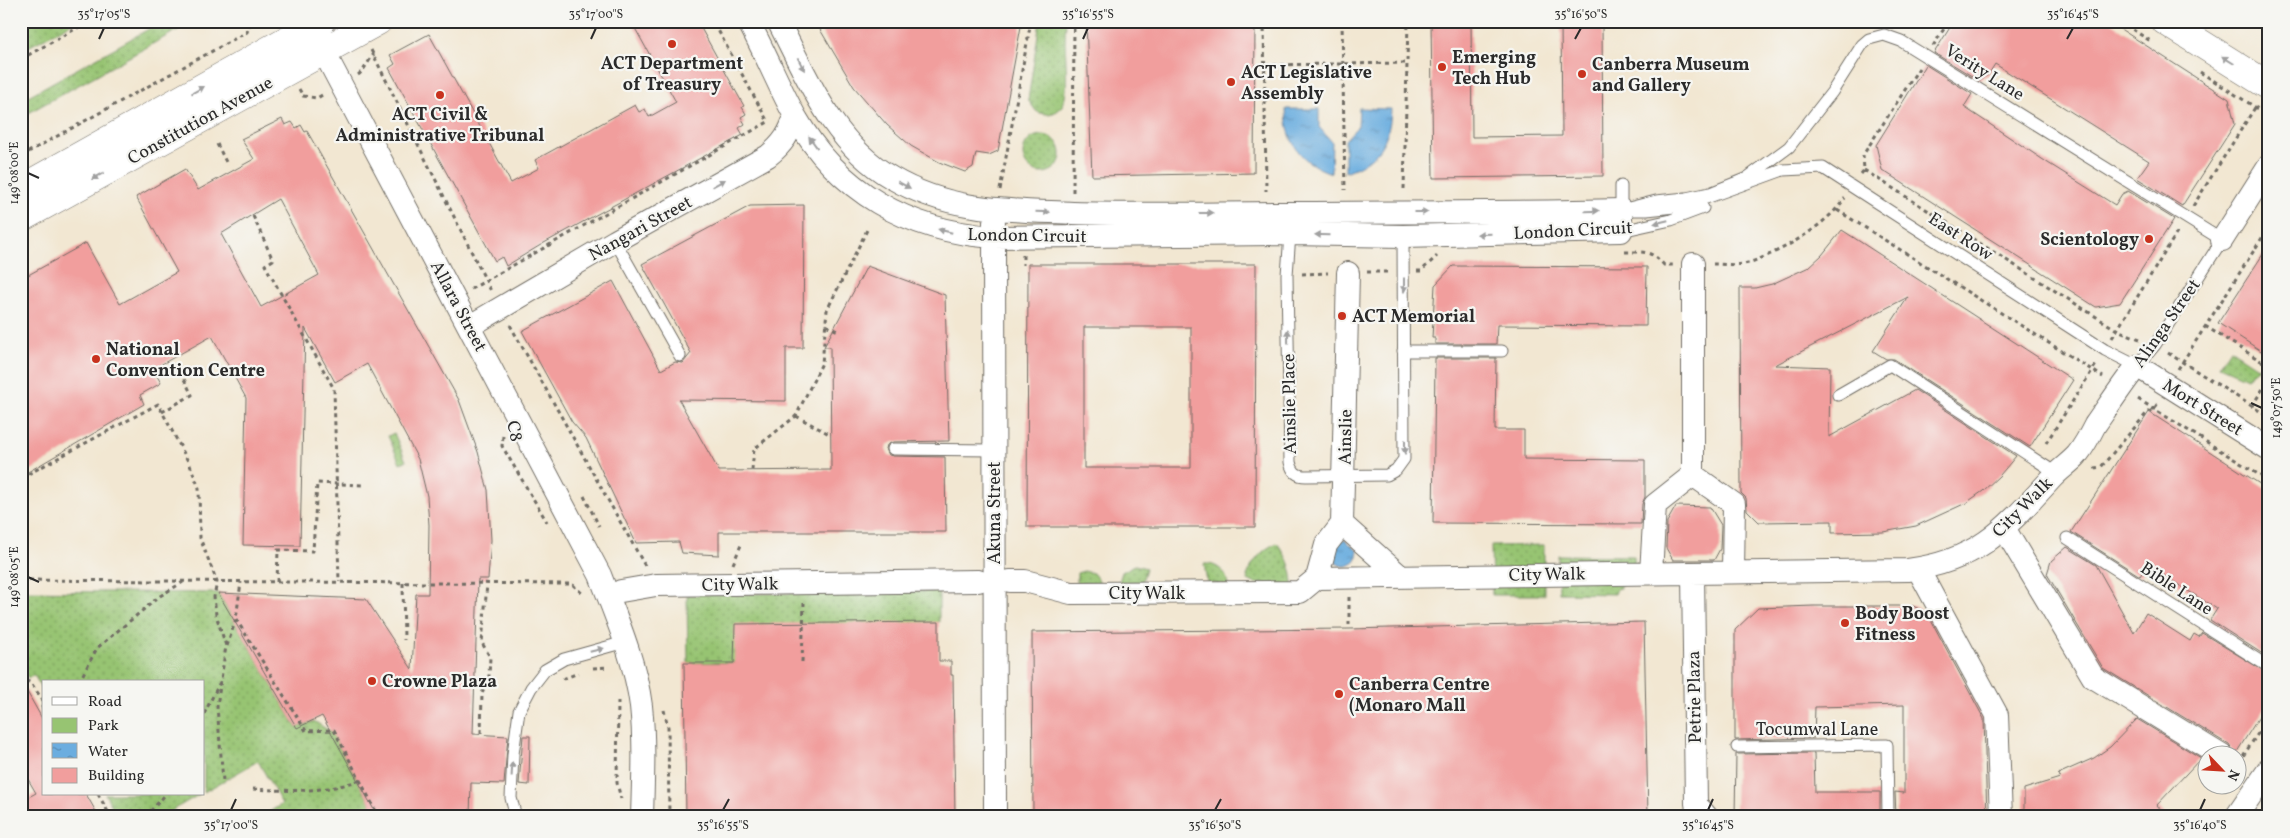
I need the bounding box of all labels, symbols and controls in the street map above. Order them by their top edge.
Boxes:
text: 35°17'05"S [78,7,130,23]
text: 35°17'00"S [569,7,623,23]
text: 35°16'55"S [1062,7,1114,23]
text: 35°16'50"S [1555,7,1607,23]
text: 35°16'45"S [2047,7,2099,23]
marker: ACT Department of Treasury [666,38,678,50]
street label: Verity Lane [1940,39,2029,108]
place label: Emerging Tech Hub [1452,46,1536,92]
place label: ACT Department of Treasury [601,52,743,98]
place label: Canberra Museum and Gallery [1592,53,1750,99]
one-way arrow [2221,56,2234,65]
one-way arrow [797,57,805,72]
place label: ACT Legislative Assembly [1241,61,1372,107]
marker: Emerging Tech Hub [1436,61,1448,73]
marker: Canberra Museum and Gallery [1576,68,1588,80]
street label: Constitution Avenue [124,71,278,172]
marker: ACT Legislative Assembly [1225,76,1237,88]
one-way arrow [192,85,205,94]
marker: ACT Civil & Administrative Tribunal [434,89,446,101]
place label: ACT Civil & Administrative Tribunal [336,103,544,149]
one-way arrow [808,135,818,149]
text: 149°08'00"E [7,142,23,204]
one-way arrow [90,172,105,180]
one-way arrow [712,179,726,187]
one-way arrow [897,181,912,189]
street label: Nangari Street [584,191,697,268]
one-way arrow [1584,207,1600,215]
street label: East Row [1923,207,1998,268]
one-way arrow [1035,208,1051,216]
one-way arrow [1413,208,1429,216]
one-way arrow [1198,209,1214,217]
street label: London Circuit [1513,216,1633,247]
one-way arrow [1654,218,1669,226]
street label: London Circuit [967,223,1087,250]
one-way arrow [937,226,952,234]
place label: Scientology [2040,228,2139,253]
one-way arrow [1314,230,1330,238]
one-way arrow [1476,230,1492,238]
marker: Scientology [2143,233,2155,245]
street label: Allara Street [423,257,492,357]
street label: Alinga Street [2127,274,2207,373]
one-way arrow [1400,277,1408,293]
place label: ACT Memorial [1352,305,1475,330]
marker: ACT Memorial [1336,310,1348,322]
one-way arrow [1284,327,1292,343]
place label: National Convention Centre [106,338,265,384]
marker: National Convention Centre [90,353,102,365]
street label: Ainslie Place [1277,353,1304,455]
street label: Mort Street [2157,374,2247,443]
text: 149°07'50"E [2269,378,2285,438]
street label: Ainslie [1334,409,1359,465]
street label: C8 [499,418,528,444]
one-way arrow [1401,439,1409,455]
street label: Akuna Street [983,461,1008,565]
street label: City Walk [1987,472,2059,544]
text: 149°08'05"E [7,546,23,608]
street label: Bible Lane [2135,556,2217,622]
street label: City Walk [1508,562,1586,589]
street label: City Walk [701,572,779,599]
street label: City Walk [1109,582,1186,607]
place label: Body Boost Fitness [1855,602,1950,648]
marker: Body Boost Fitness [1839,617,1851,629]
one-way arrow [589,646,604,654]
street label: Petrie Plaza [1682,650,1709,744]
place label: Crowne Plaza [382,670,497,695]
place label: Canberra Centre (Monaro Mall [1349,673,1490,719]
marker: Crowne Plaza [366,675,378,687]
legend [42,680,205,796]
marker: Canberra Centre (Monaro Mall [1333,688,1345,700]
text: Road [88,692,122,713]
text: Park [88,716,119,737]
street label: Tocumwal Lane [1756,718,1878,743]
text: Water [88,742,128,763]
north arrow [2198,746,2248,796]
one-way arrow [509,760,517,776]
text: Building [88,766,145,787]
text: N [2222,766,2243,783]
text: 35°17'00"S [204,818,258,834]
text: 35°16'55"S [697,818,749,834]
text: 35°16'50"S [1189,818,1241,834]
text: 35°16'45"S [1682,818,1734,834]
text: 35°16'40"S [2173,818,2227,834]

